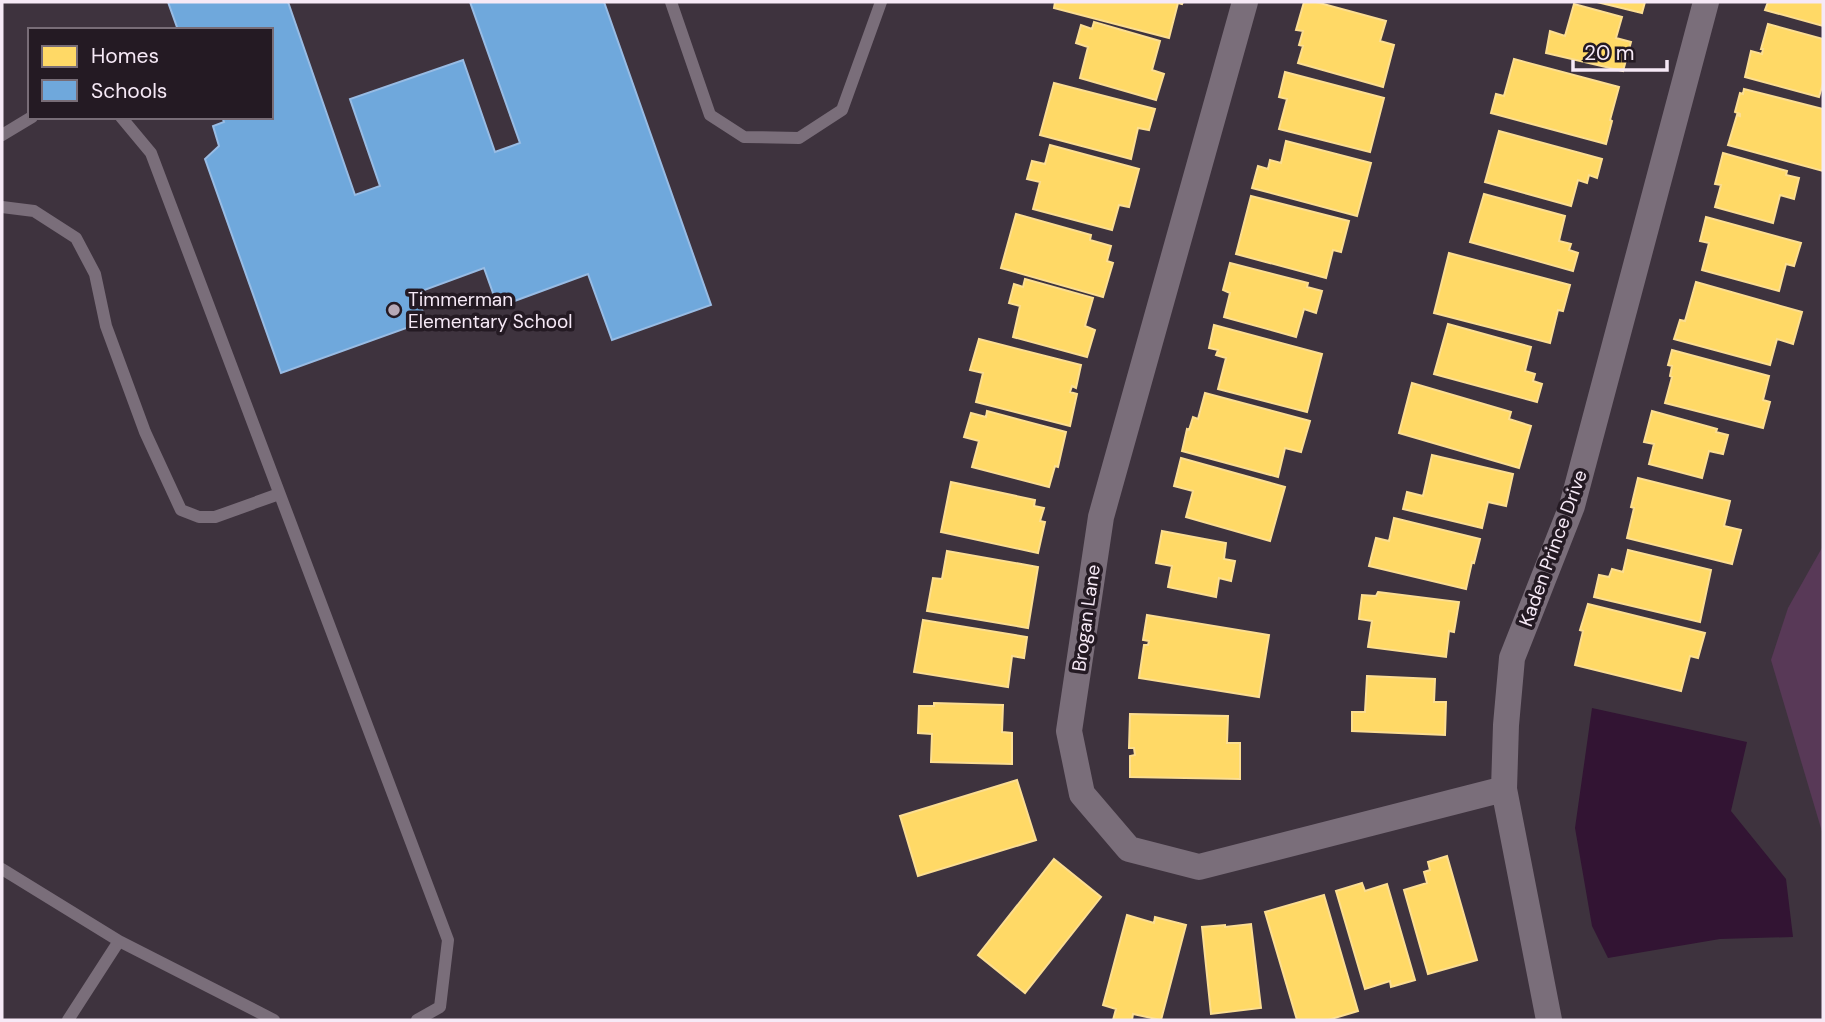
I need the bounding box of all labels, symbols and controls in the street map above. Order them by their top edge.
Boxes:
legend [28,28,273,119]
scale bar [1573,28,1668,72]
text: 20 m [1584,39,1635,67]
text: Homes [91,42,159,70]
text: Schools [91,77,167,105]
place label: Timmerman Elementary School [408,287,572,334]
marker: Timmerman Elementary School [386,302,402,318]
street label: Kaden Prince Drive [1513,466,1593,630]
street label: Brogan Lane [1066,563,1106,673]

